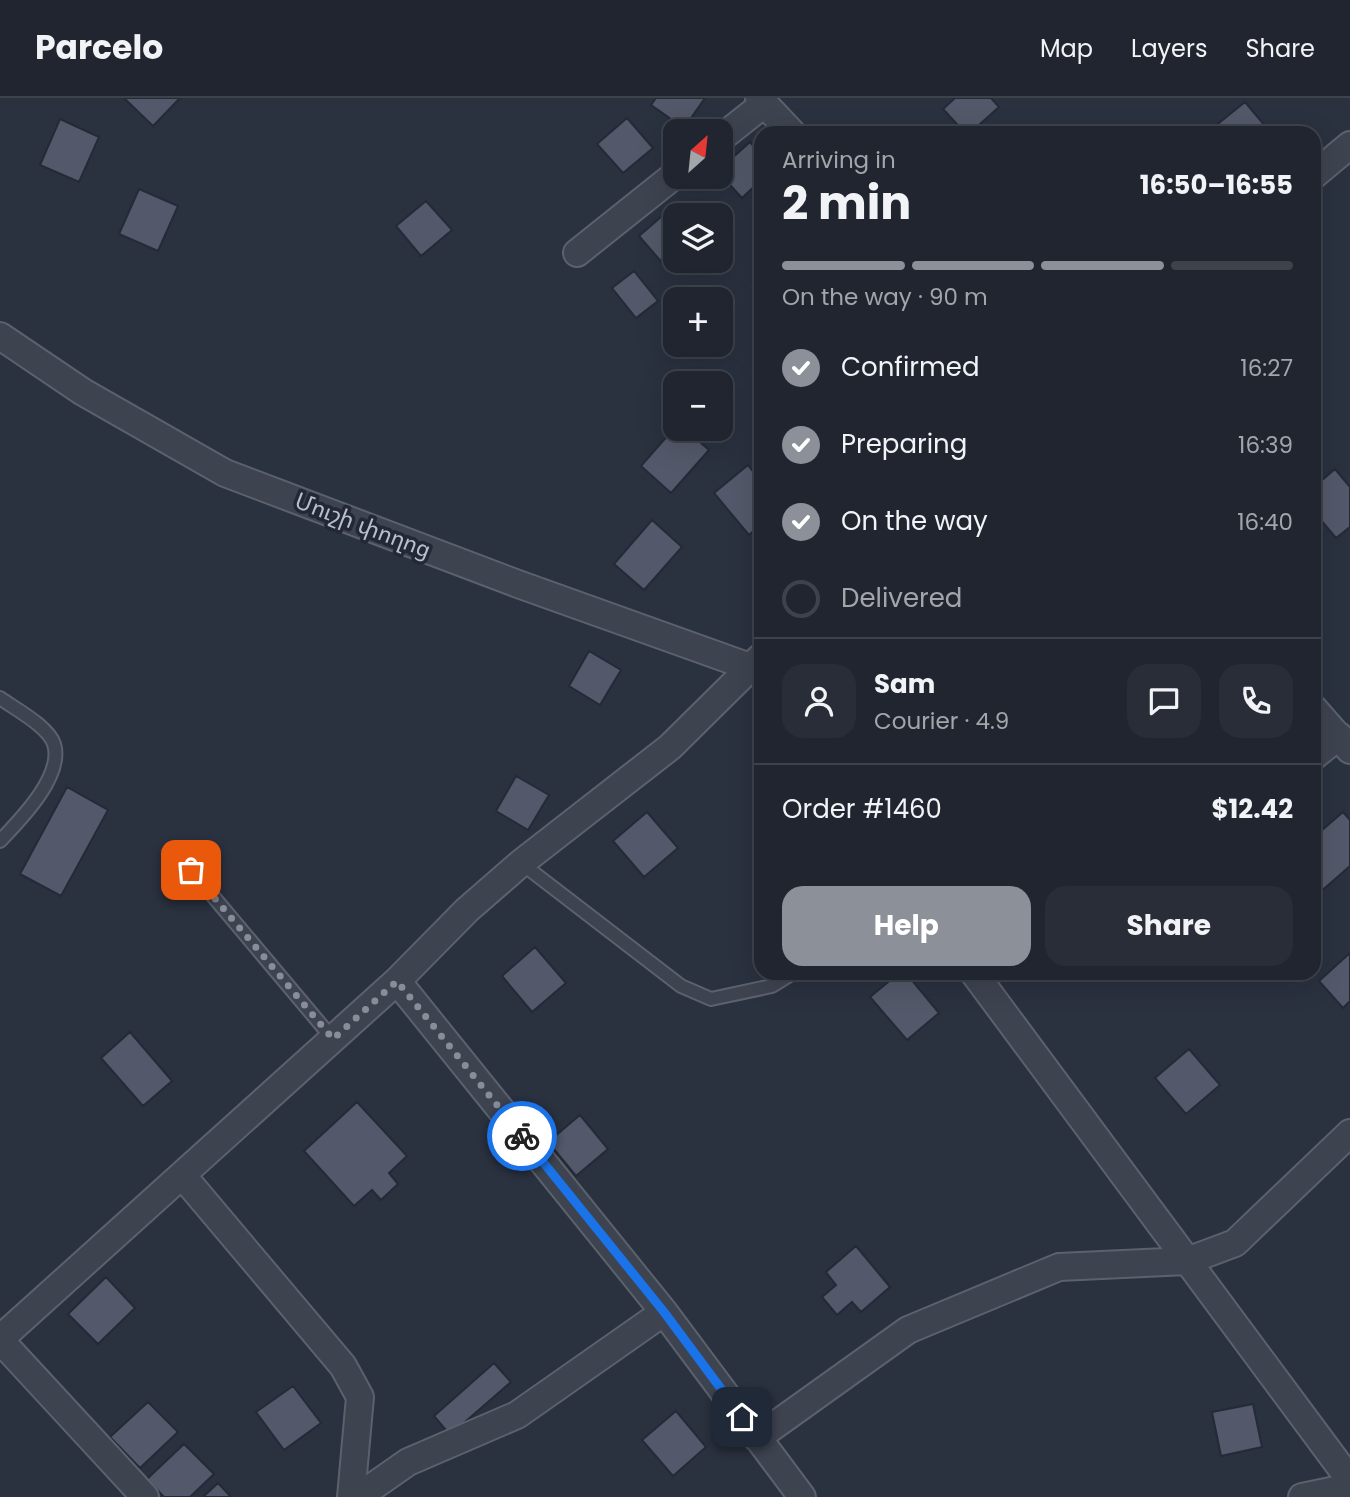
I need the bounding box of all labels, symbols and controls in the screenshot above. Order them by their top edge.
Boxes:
text: Parcelo [35,24,163,71]
text: Map [1040,32,1093,65]
text: Layers [1131,32,1207,65]
text: Share [1245,32,1315,65]
north arrow [663,119,733,189]
map controls [663,119,733,441]
text: Arriving in [782,144,896,176]
text: 16:50–16:55 [1140,167,1293,203]
text: 2 min [782,171,911,235]
button: layers [663,203,733,273]
text: On the way · 90 m [782,281,988,313]
button: + [663,287,733,357]
icon: check [782,349,820,387]
text: Confirmed [841,349,979,385]
text: 16:27 [1240,352,1293,384]
button: − [663,371,733,441]
icon: check [782,426,820,464]
text: Preparing [841,426,967,462]
text: 16:39 [1238,429,1293,461]
street label: Մուշի փողոց [290,484,436,566]
icon: check [782,503,820,541]
text: On the way [841,503,988,539]
text: 16:40 [1237,506,1293,538]
text: Delivered [841,580,962,616]
button: person [782,664,856,738]
button: chat [1127,664,1201,738]
button: phone [1219,664,1293,738]
text: Sam [874,666,935,702]
text: Courier · 4.9 [874,705,1009,737]
text: Order #1460 [782,791,942,827]
text: $12.42 [1211,791,1293,827]
pin [161,840,221,900]
icon: bag [172,851,210,889]
button: Help [782,886,1031,966]
button: Share [1045,886,1293,966]
courier [487,1101,557,1171]
icon: bike [503,1117,541,1155]
pin [712,1387,772,1447]
icon: home [723,1398,761,1436]

